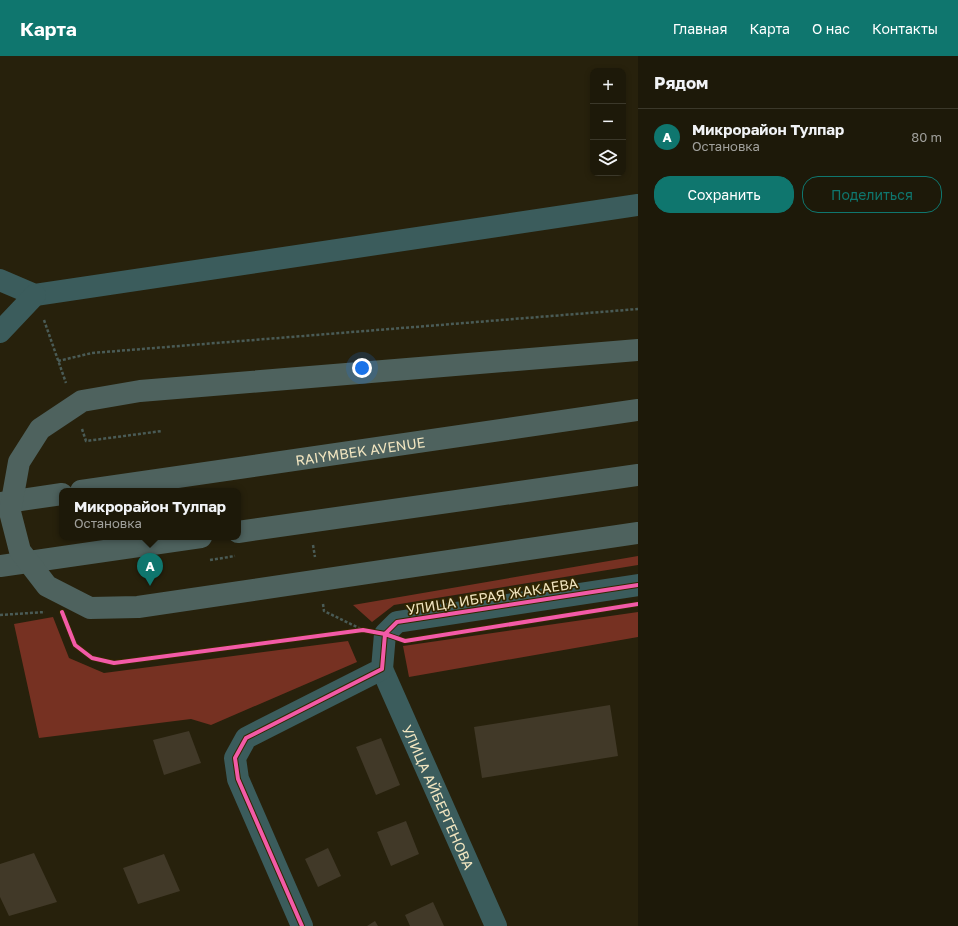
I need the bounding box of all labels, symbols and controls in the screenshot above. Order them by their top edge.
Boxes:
text: Карта [20,17,77,40]
text: Главная [673,20,727,37]
text: Карта [749,20,790,37]
text: О нас [812,20,850,37]
text: Контакты [872,20,938,37]
map controls [590,68,626,176]
button: + [590,68,626,104]
text: Рядом [654,72,708,93]
button: − [590,104,626,140]
text: Микрорайон Тулпар [692,120,844,138]
text: A [662,129,672,145]
text: 80 m [911,129,942,145]
text: Остановка [692,138,760,154]
button: layers [590,140,626,176]
button: Сохранить [654,176,794,213]
button: Поделиться [802,176,942,213]
your location [352,358,372,378]
street label: RAIYMBEK AVENUE [294,433,426,468]
popup [59,488,241,540]
text: Микрорайон Тулпар [74,497,226,515]
text: Остановка [74,515,142,531]
pin: A [137,553,163,586]
street label: УЛИЦА ИБРАЯ ЖАКАЕВА [405,574,579,618]
street label: УЛИЦА АЙБЕРГЕНОВА [399,722,478,872]

